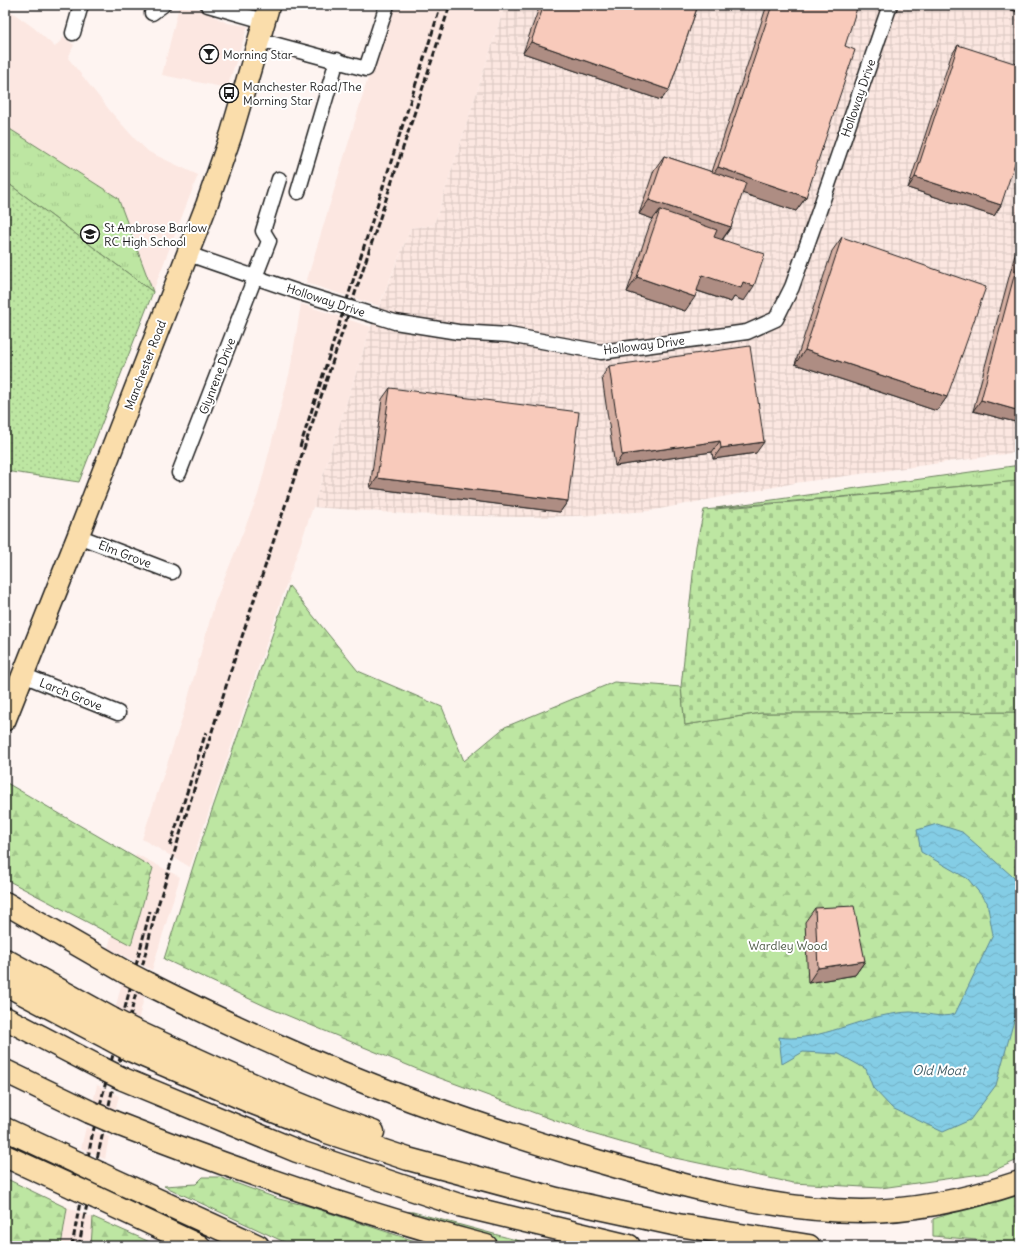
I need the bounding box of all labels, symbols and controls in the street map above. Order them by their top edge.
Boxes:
bar icon: Morning Star [198,43,220,65]
place label: Morning Star [223,47,293,62]
street label: Holloway Drive [838,57,878,139]
place label: Manchester Road/The Morning Star [243,79,362,108]
bus stop icon: Manchester Road/The Morning Star [218,82,240,104]
place label: St Ambrose Barlow RC High School [104,220,208,249]
school or university icon: St Ambrose Barlow RC High School [79,223,101,245]
street label: Holloway Drive [285,280,367,320]
street label: Manchester Road [121,318,169,412]
street label: Holloway Drive [603,333,685,357]
street label: Glynrene Drive [196,336,238,416]
street label: Elm Grove [96,537,154,571]
street label: Larch Grove [37,675,105,713]
park label: Wardley Wood [748,938,828,953]
water label: Old Moat [912,1062,967,1079]

